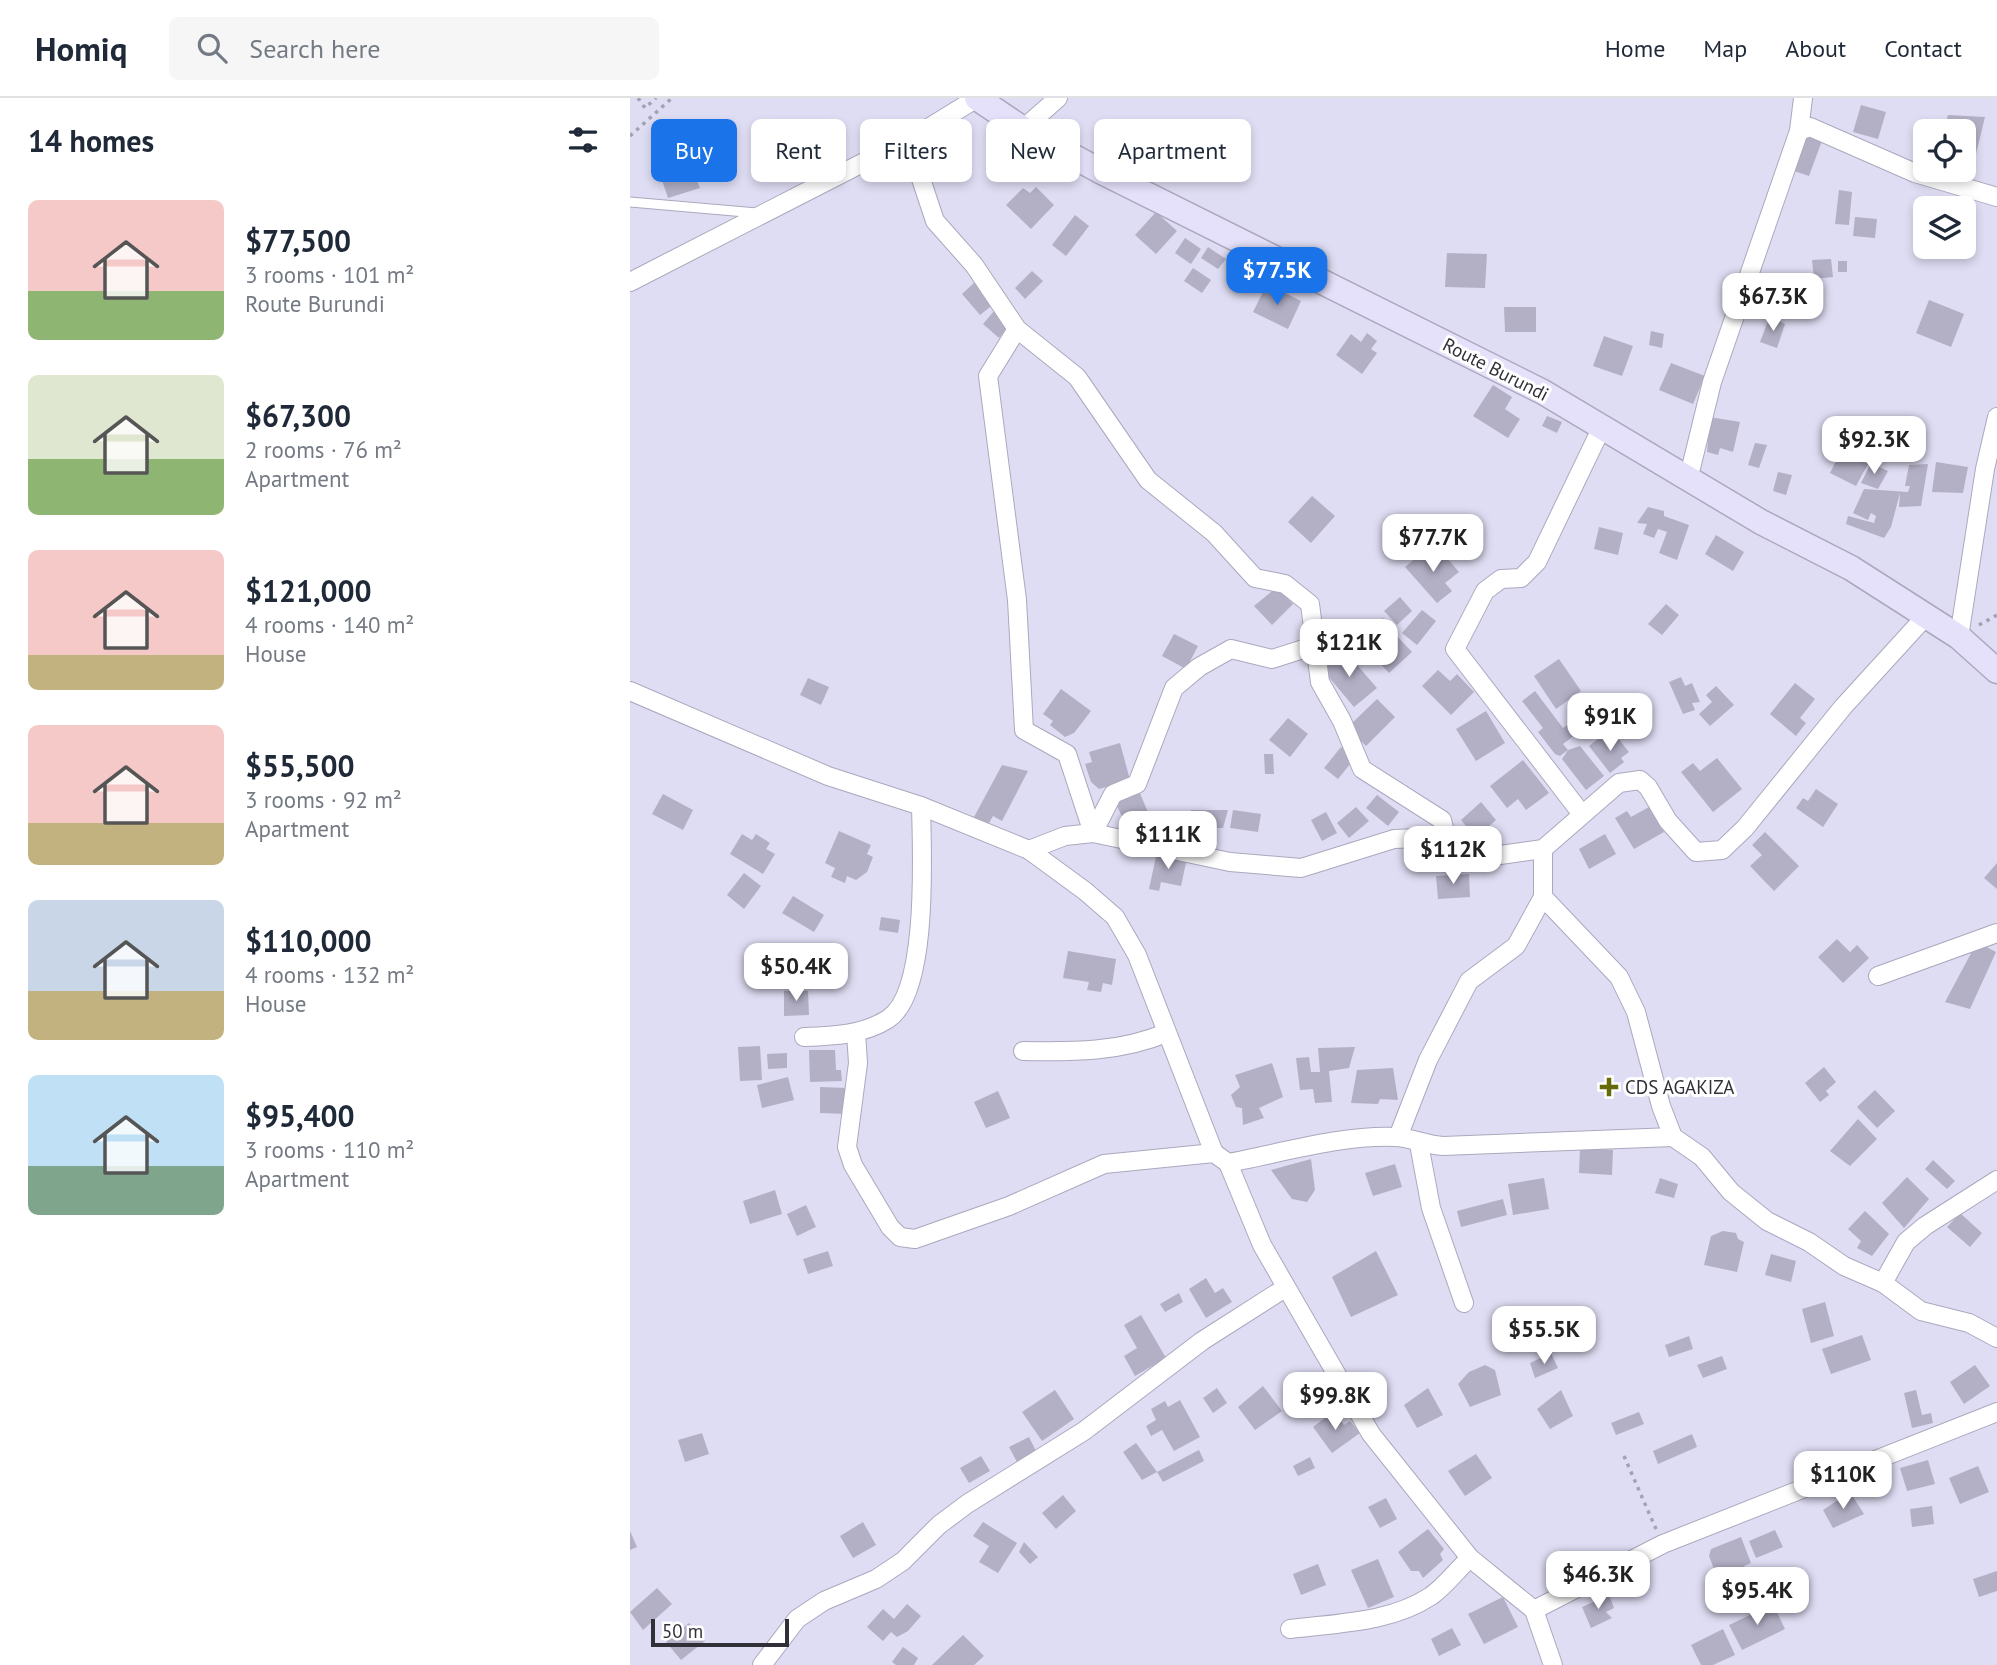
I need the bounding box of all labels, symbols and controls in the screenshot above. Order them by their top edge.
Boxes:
search box [169,17,659,80]
text: Homiq [35,27,127,70]
icon: search [193,29,231,67]
text: Search here [249,32,380,65]
text: Home [1605,33,1665,64]
text: Map [1703,33,1747,64]
text: About [1785,33,1846,64]
text: Contact [1884,33,1962,64]
chip: Buy [651,119,737,182]
chip: Rent [751,119,846,182]
chip: Filters [860,119,972,182]
chip: New [986,119,1080,182]
chip: Apartment [1094,119,1251,182]
map controls [1913,119,1976,259]
button: locate [1913,119,1976,182]
text: 14 homes [28,121,154,160]
icon: filters [564,121,602,159]
button: layers [1913,196,1976,259]
text: $77,500 [245,221,351,260]
icon: home [84,228,168,312]
pin: $77.5K [1220,248,1334,307]
text: $77.5K [1242,255,1312,284]
text: 3 rooms · 101 m² [245,260,414,289]
pin: $67.3K [1716,274,1830,333]
text: $67.3K [1738,281,1808,310]
text: Route Burundi [245,289,385,318]
street label: Route Burundi [1439,332,1553,406]
text: $67,300 [245,396,351,435]
icon: home [84,403,168,487]
pin: $92.3K [1817,416,1931,476]
text: $92.3K [1838,424,1910,453]
text: 2 rooms · 76 m² [245,435,402,464]
text: Apartment [245,464,349,493]
pin: $77.7K [1376,514,1490,574]
text: $77.7K [1398,522,1468,551]
text: $121,000 [245,571,372,610]
icon: home [84,578,168,662]
text: 4 rooms · 140 m² [245,610,414,639]
pin: $121K [1300,620,1398,679]
text: $121K [1316,627,1382,656]
text: House [245,639,307,668]
pin: $91K [1569,694,1651,753]
text: $91K [1583,701,1637,730]
text: $55,500 [245,746,355,785]
icon: home [84,753,168,837]
text: 3 rooms · 92 m² [245,785,402,814]
pin: $111K [1119,812,1217,871]
text: Apartment [245,814,349,843]
text: $111K [1135,819,1201,848]
pin: $112K [1404,826,1502,886]
text: $112K [1420,834,1486,863]
text: $110,000 [245,921,372,960]
icon: home [84,928,168,1012]
pin: $50.4K [739,944,853,1003]
text: $50.4K [760,951,832,980]
text: 4 rooms · 132 m² [245,960,414,989]
text: House [245,989,307,1018]
place label: CDS AGAKIZA [1625,1075,1734,1099]
marker: CDS AGAKIZA [1599,1077,1619,1097]
text: $95,400 [245,1096,355,1135]
icon: home [84,1103,168,1187]
text: 3 rooms · 110 m² [245,1135,414,1164]
text: Apartment [245,1164,349,1193]
pin: $55.5K [1487,1306,1601,1366]
text: $55.5K [1508,1314,1580,1343]
pin: $99.8K [1278,1372,1392,1432]
text: $99.8K [1299,1380,1371,1409]
pin: $110K [1794,1452,1892,1511]
text: $110K [1810,1459,1876,1488]
pin: $46.3K [1541,1552,1655,1611]
text: $46.3K [1562,1559,1634,1588]
pin: $95.4K [1700,1568,1814,1627]
text: $95.4K [1721,1575,1793,1604]
scale bar [651,1616,789,1648]
text: 50 m [662,1619,703,1643]

